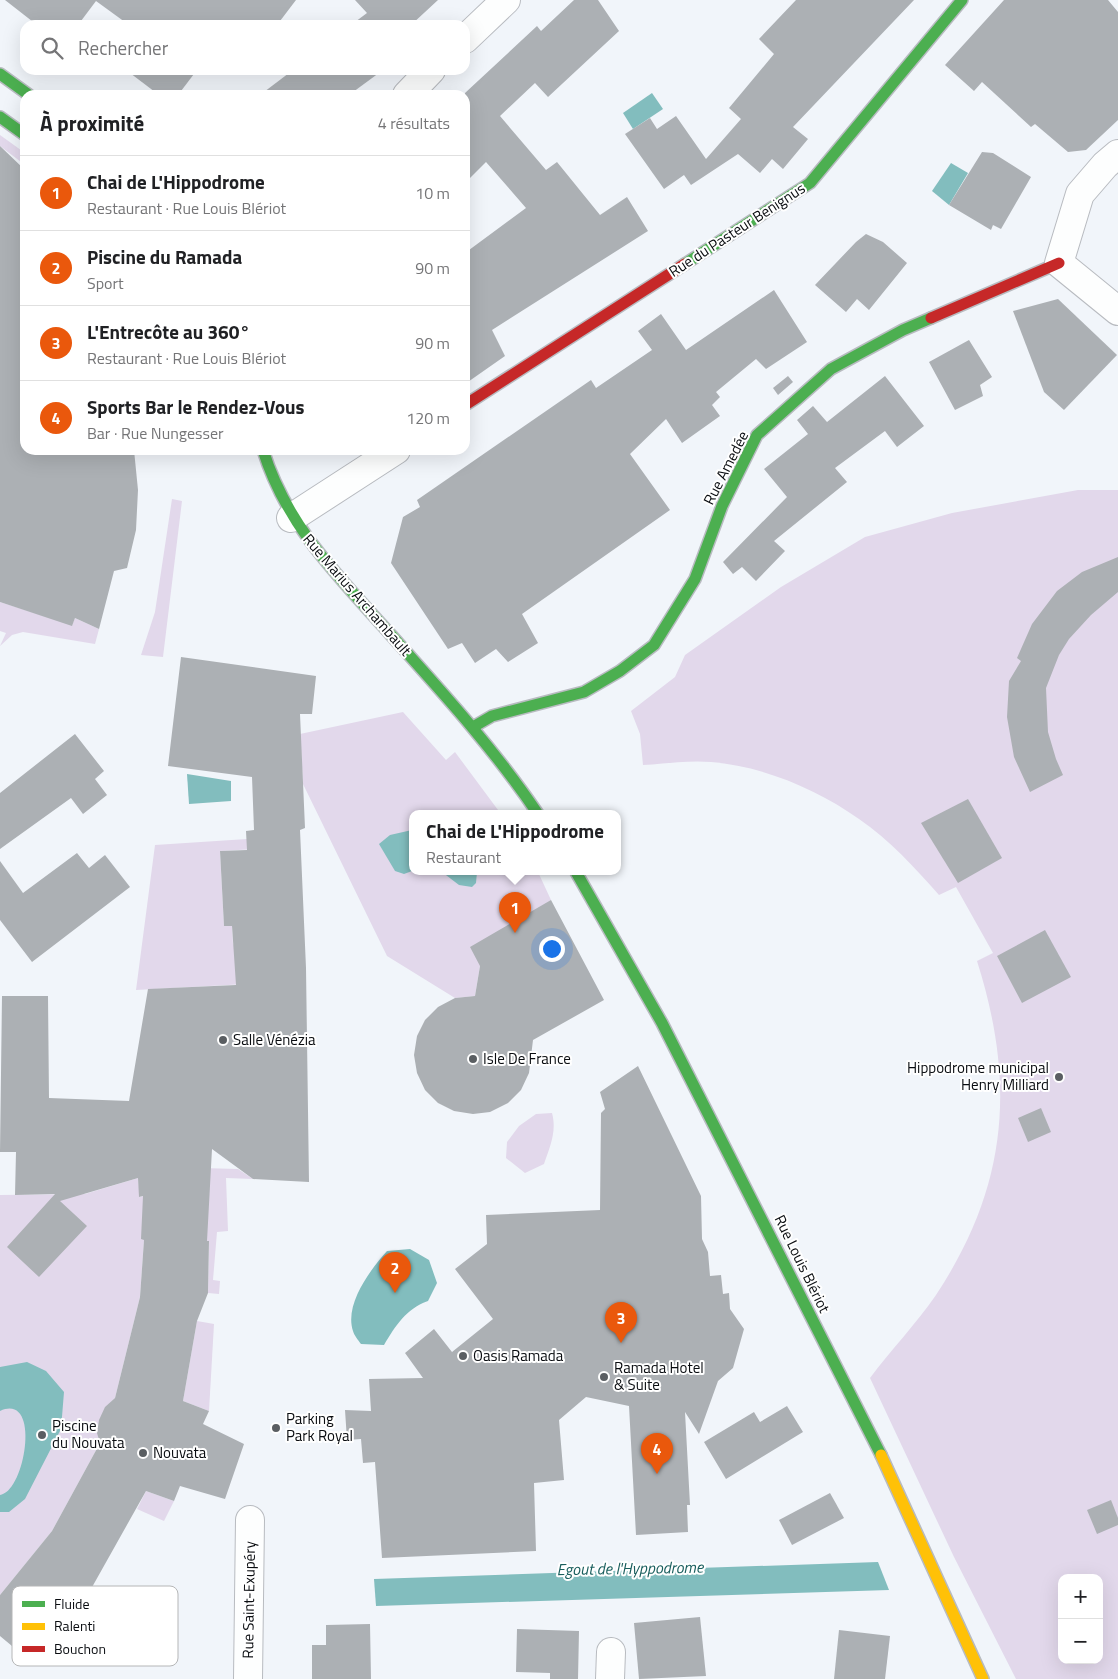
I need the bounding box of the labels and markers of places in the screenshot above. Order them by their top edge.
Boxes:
pin: 1 [499,892,531,933]
place label: Salle Vénézia [233,1028,316,1051]
marker: Salle Vénézia [217,1034,229,1046]
place label: Isle De France [483,1047,571,1070]
marker: Isle De France [467,1053,479,1065]
place label: Hippodrome municipal Henry Milliard [907,1056,1049,1096]
marker: Hippodrome municipal Henry Milliard [1053,1071,1065,1083]
pin: 2 [379,1252,411,1293]
pin: 3 [605,1302,637,1343]
place label: Oasis Ramada [473,1344,564,1367]
marker: Oasis Ramada [457,1350,469,1362]
place label: Ramada Hotel & Suite [614,1356,704,1396]
marker: Ramada Hotel & Suite [598,1371,610,1383]
place label: Parking Park Royal [286,1407,353,1447]
place label: Piscine du Nouvata [52,1414,125,1454]
marker: Parking Park Royal [270,1422,282,1434]
marker: Piscine du Nouvata [36,1429,48,1441]
pin: 4 [641,1433,673,1474]
place label: Nouvata [153,1441,207,1464]
marker: Nouvata [137,1447,149,1459]

